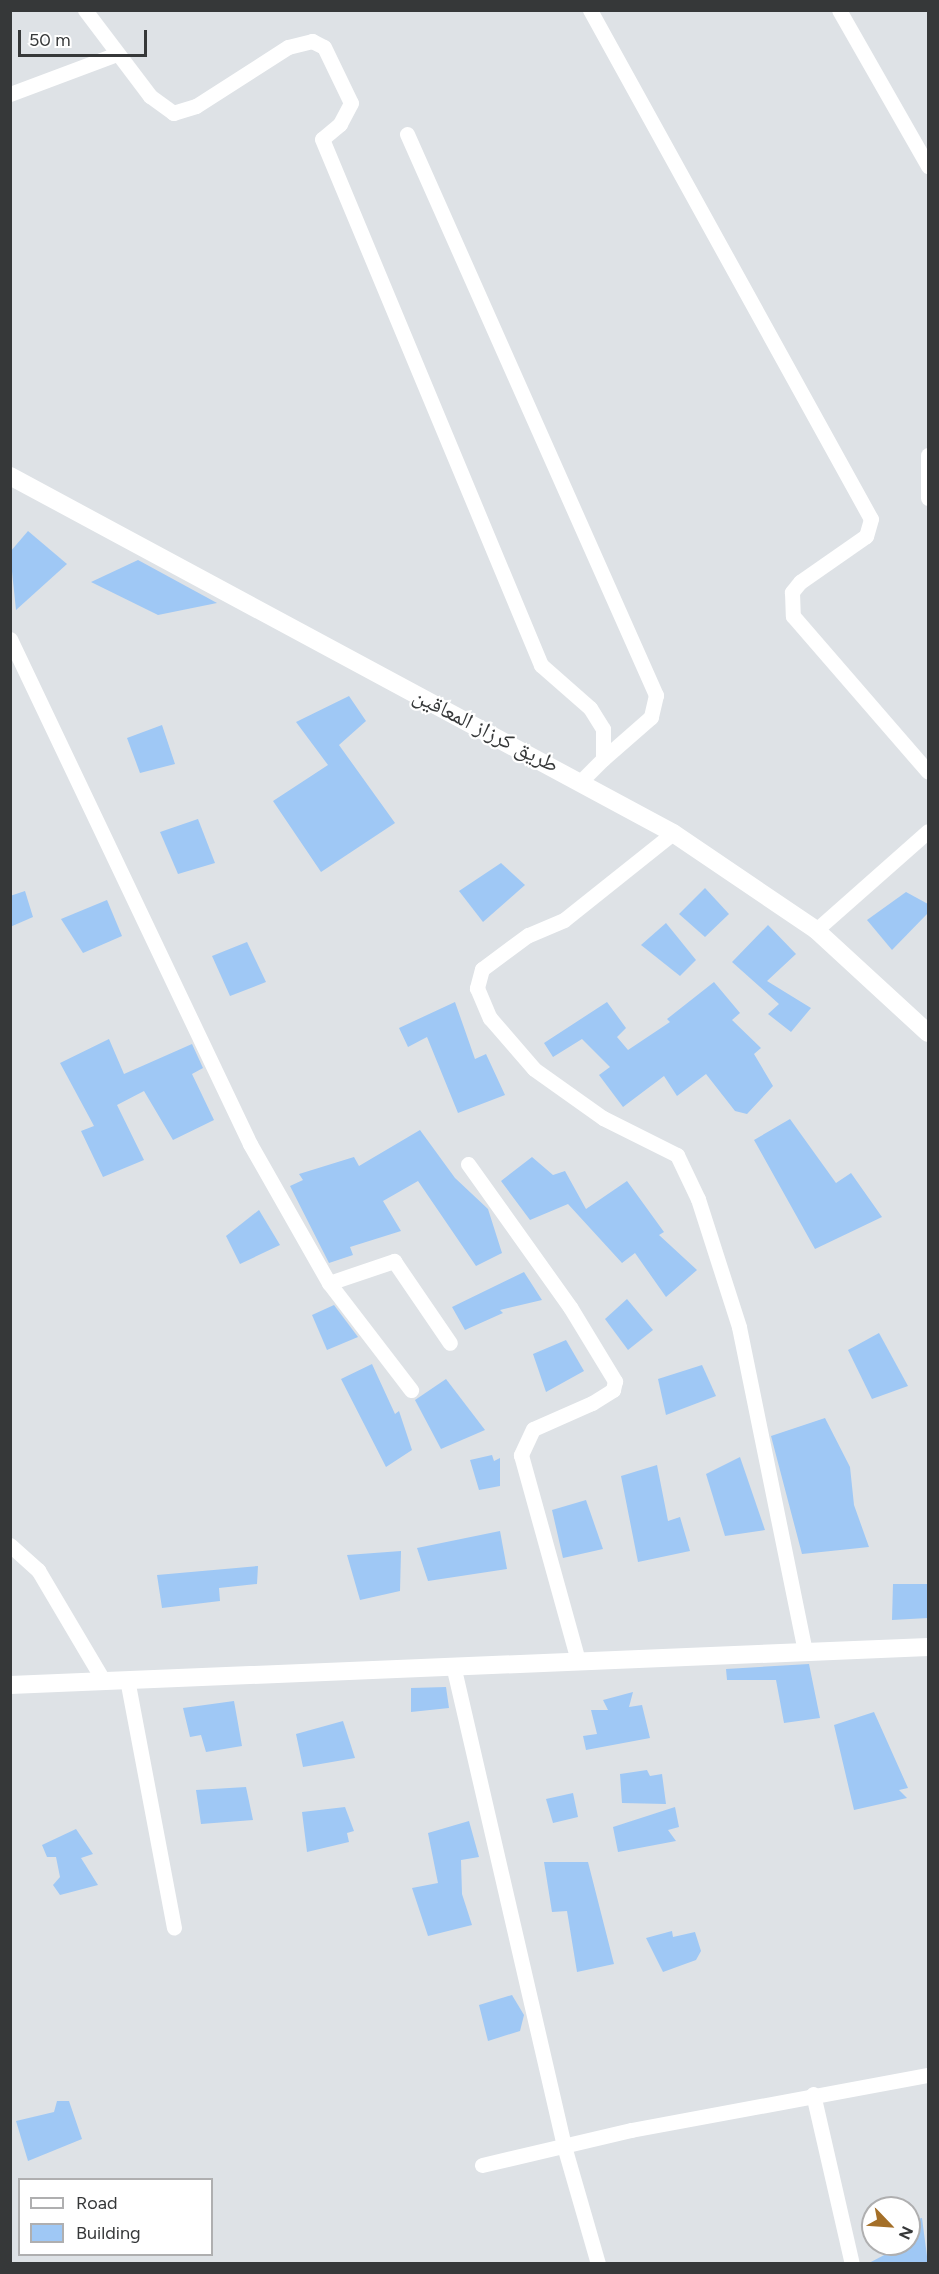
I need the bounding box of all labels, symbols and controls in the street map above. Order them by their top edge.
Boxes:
scale bar [21,18,150,56]
text: 50 m [29,29,71,51]
street label: طريق كرزاز المعاقين [409,682,563,778]
legend [18,2178,213,2256]
text: Road [76,2192,117,2214]
north arrow [861,2196,921,2256]
text: Building [76,2222,141,2244]
text: N [895,2223,917,2243]

